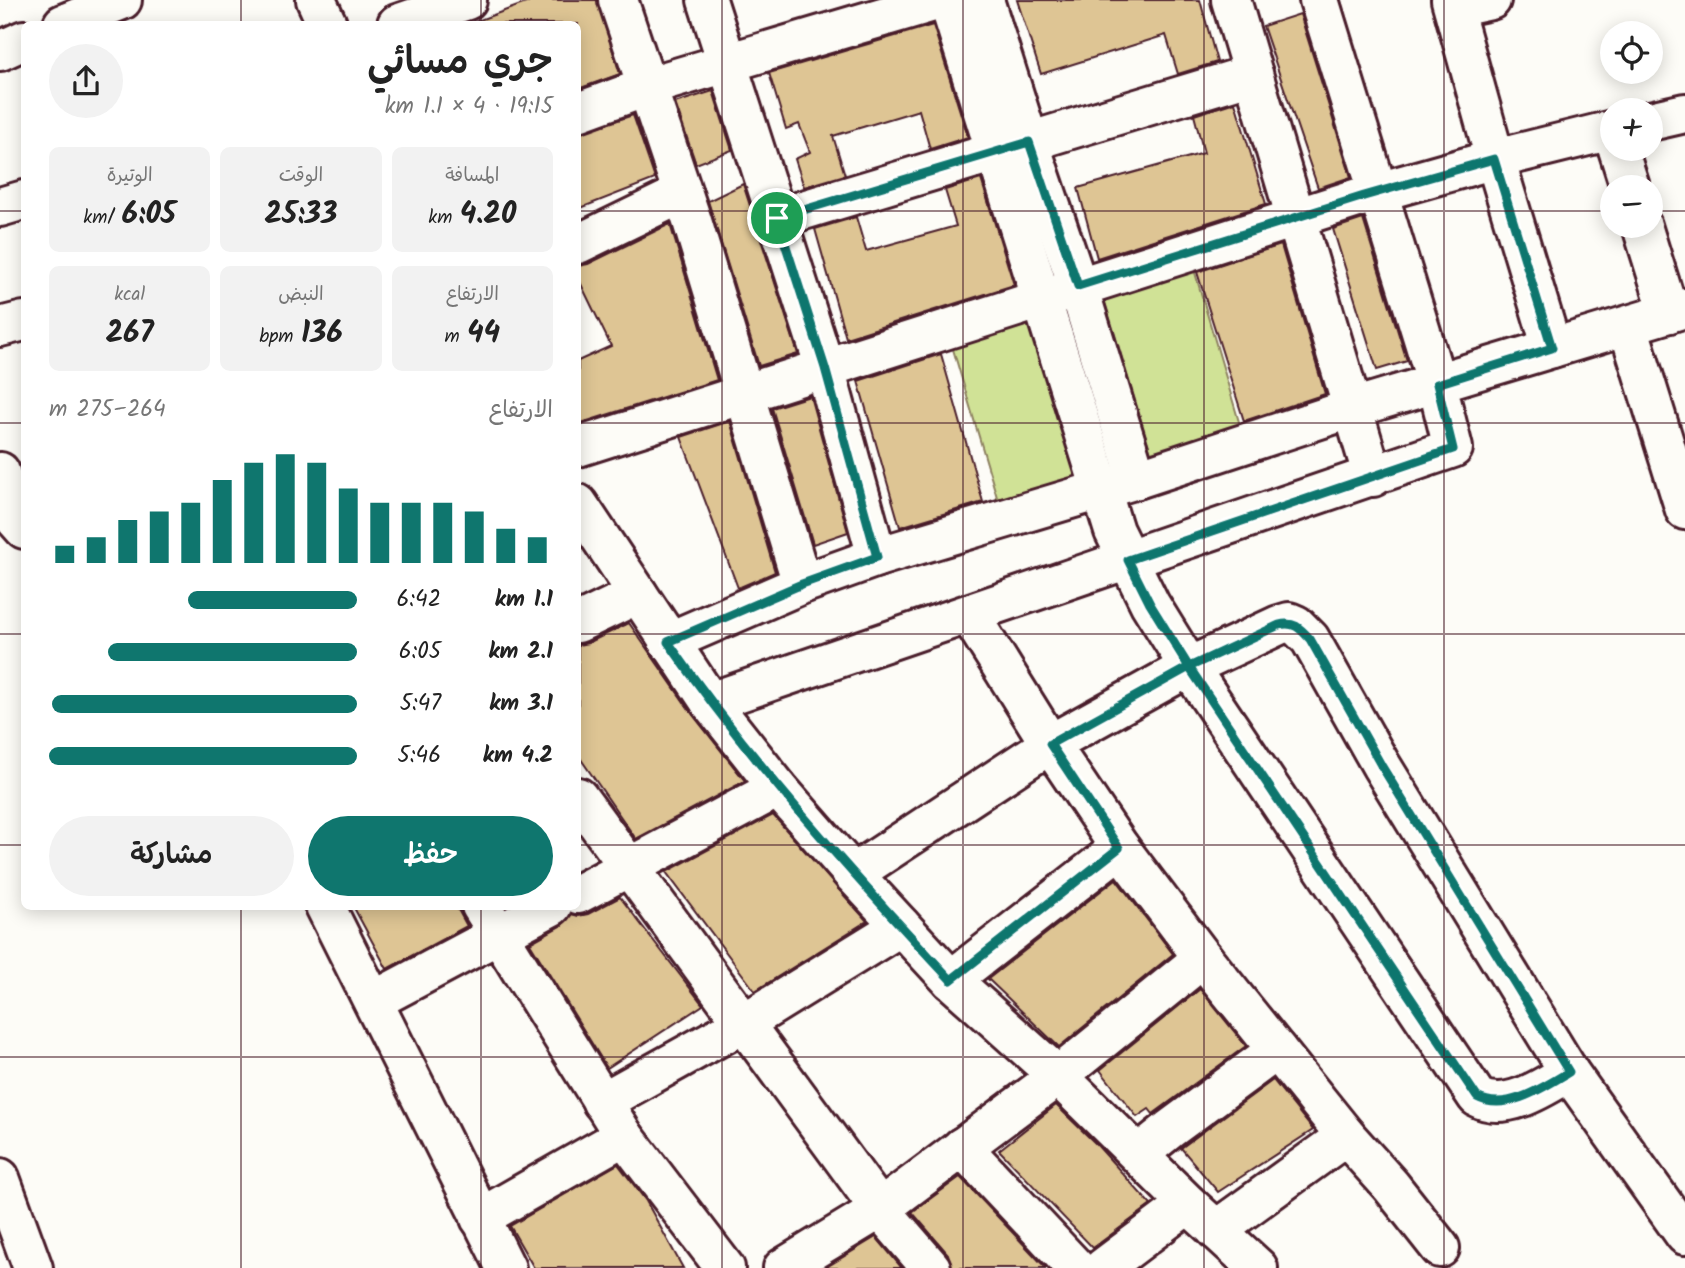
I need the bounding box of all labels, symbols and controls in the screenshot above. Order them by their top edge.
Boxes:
map controls [1600,21,1663,238]
button: locate [1600,21,1663,84]
text: جري مسائي [367,33,553,93]
button: share [49,44,123,118]
text: 19:15 · 4 × 1.1 km [385,89,553,125]
button: + [1600,98,1663,161]
text: الوتيرة [107,161,153,191]
text: الوقت [279,161,323,191]
text: المسافة [445,161,499,191]
button: − [1600,175,1663,238]
pin [747,188,807,248]
text: 6:05 [122,191,176,239]
text: 25:33 [265,191,337,239]
text: 4.20 [460,191,516,239]
icon: arrive [758,199,796,237]
text: /km [83,203,122,233]
text: km [428,203,460,233]
text: kcal [114,280,145,310]
text: النبض [278,280,324,310]
text: الارتفاع [446,280,499,310]
text: 267 [106,310,154,358]
text: 136 [301,310,343,358]
text: 44 [467,310,500,358]
text: bpm [259,322,301,352]
text: m [445,322,467,352]
text: 264–275 m [49,392,166,428]
text: الارتفاع [489,393,553,429]
text: 6:42 [397,582,441,618]
text: 1.1 km [495,582,553,618]
text: 6:05 [399,634,441,670]
text: 2.1 km [488,634,553,670]
text: 5:47 [400,686,441,722]
text: 3.1 km [489,686,553,722]
text: 5:46 [398,738,441,774]
text: 4.2 km [483,738,553,774]
button: مشاركة [49,816,294,896]
button: حفظ [308,816,553,896]

